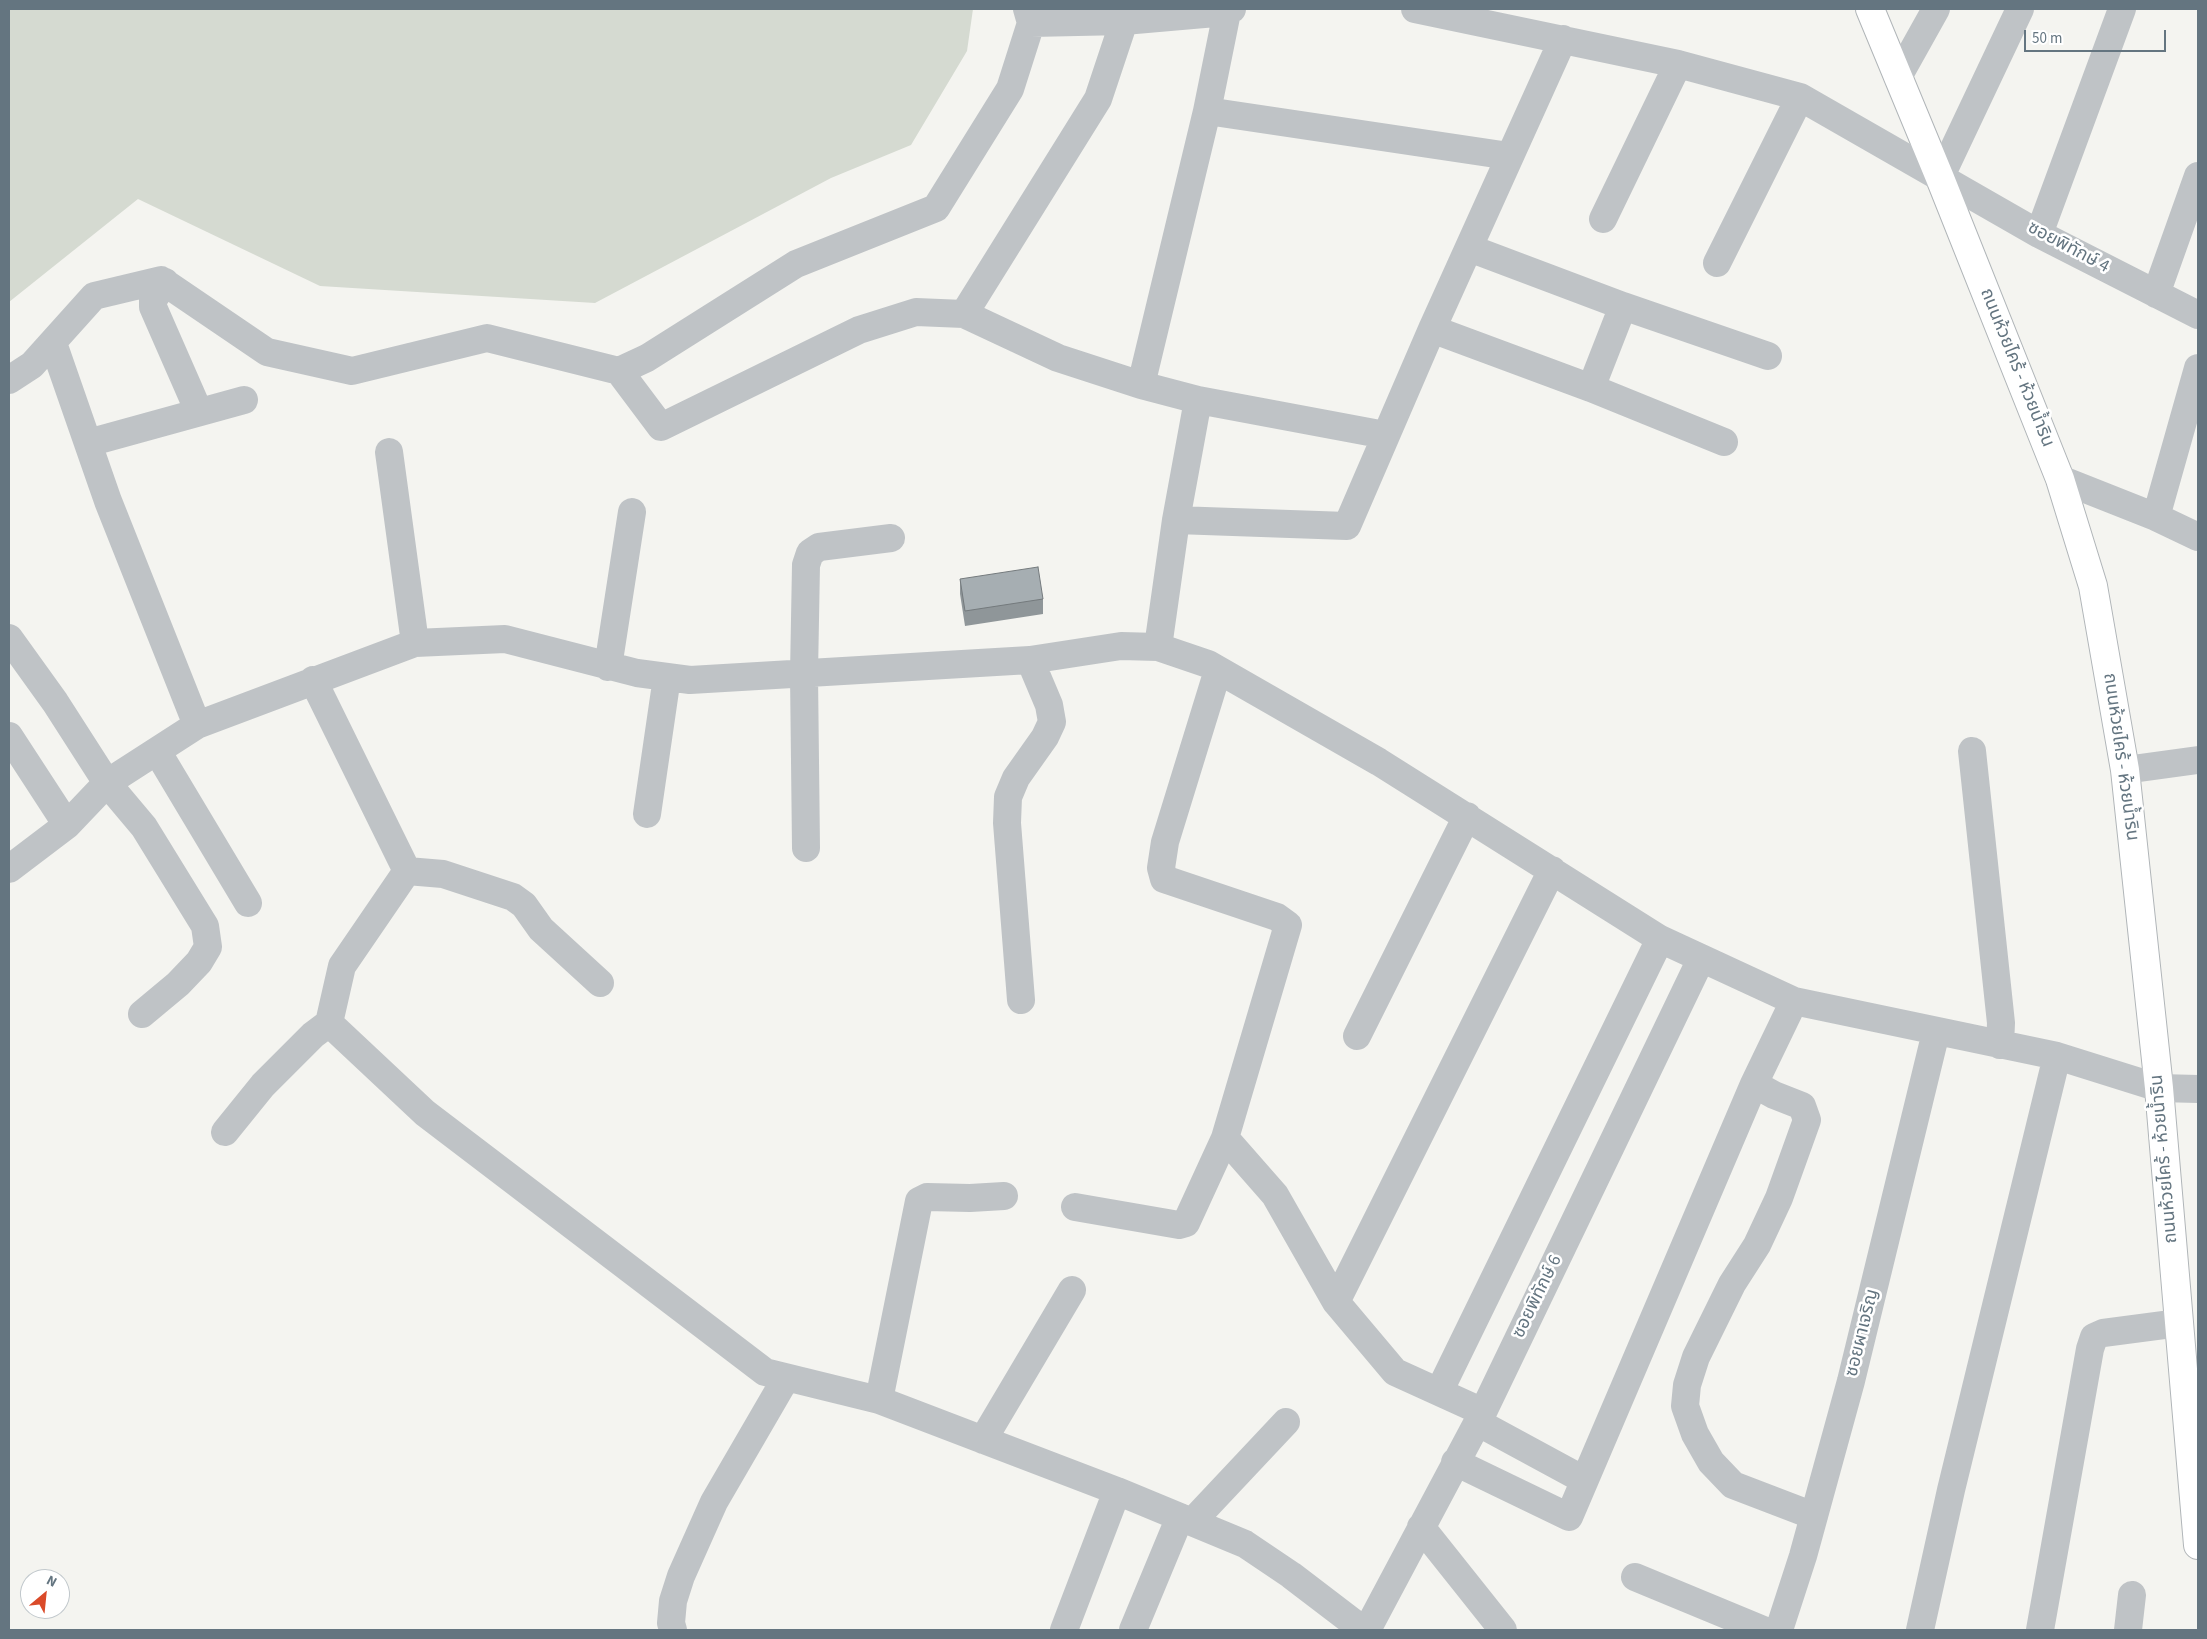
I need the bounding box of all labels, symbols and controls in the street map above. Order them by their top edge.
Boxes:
scale bar [2027,20,2170,52]
text: 50 m [2032,28,2062,49]
street label: ซอยพิทักษ์ 4 [2023,217,2113,279]
street label: ถนนห้วยไคร้ - ห้วยน้ำริน [1974,286,2058,450]
street label: ถนนห้วยไคร้ - ห้วยน้ำริน [2098,672,2142,842]
street label: ถนนห้วยไคร้ - ห้วยน้ำริน [2147,1074,2183,1244]
street label: ซอยพิทักษ์ 6 [1509,1252,1567,1342]
street label: ซอยผาเจริญ [1842,1287,1884,1379]
north arrow [20,1569,70,1619]
text: N [43,1571,60,1593]

